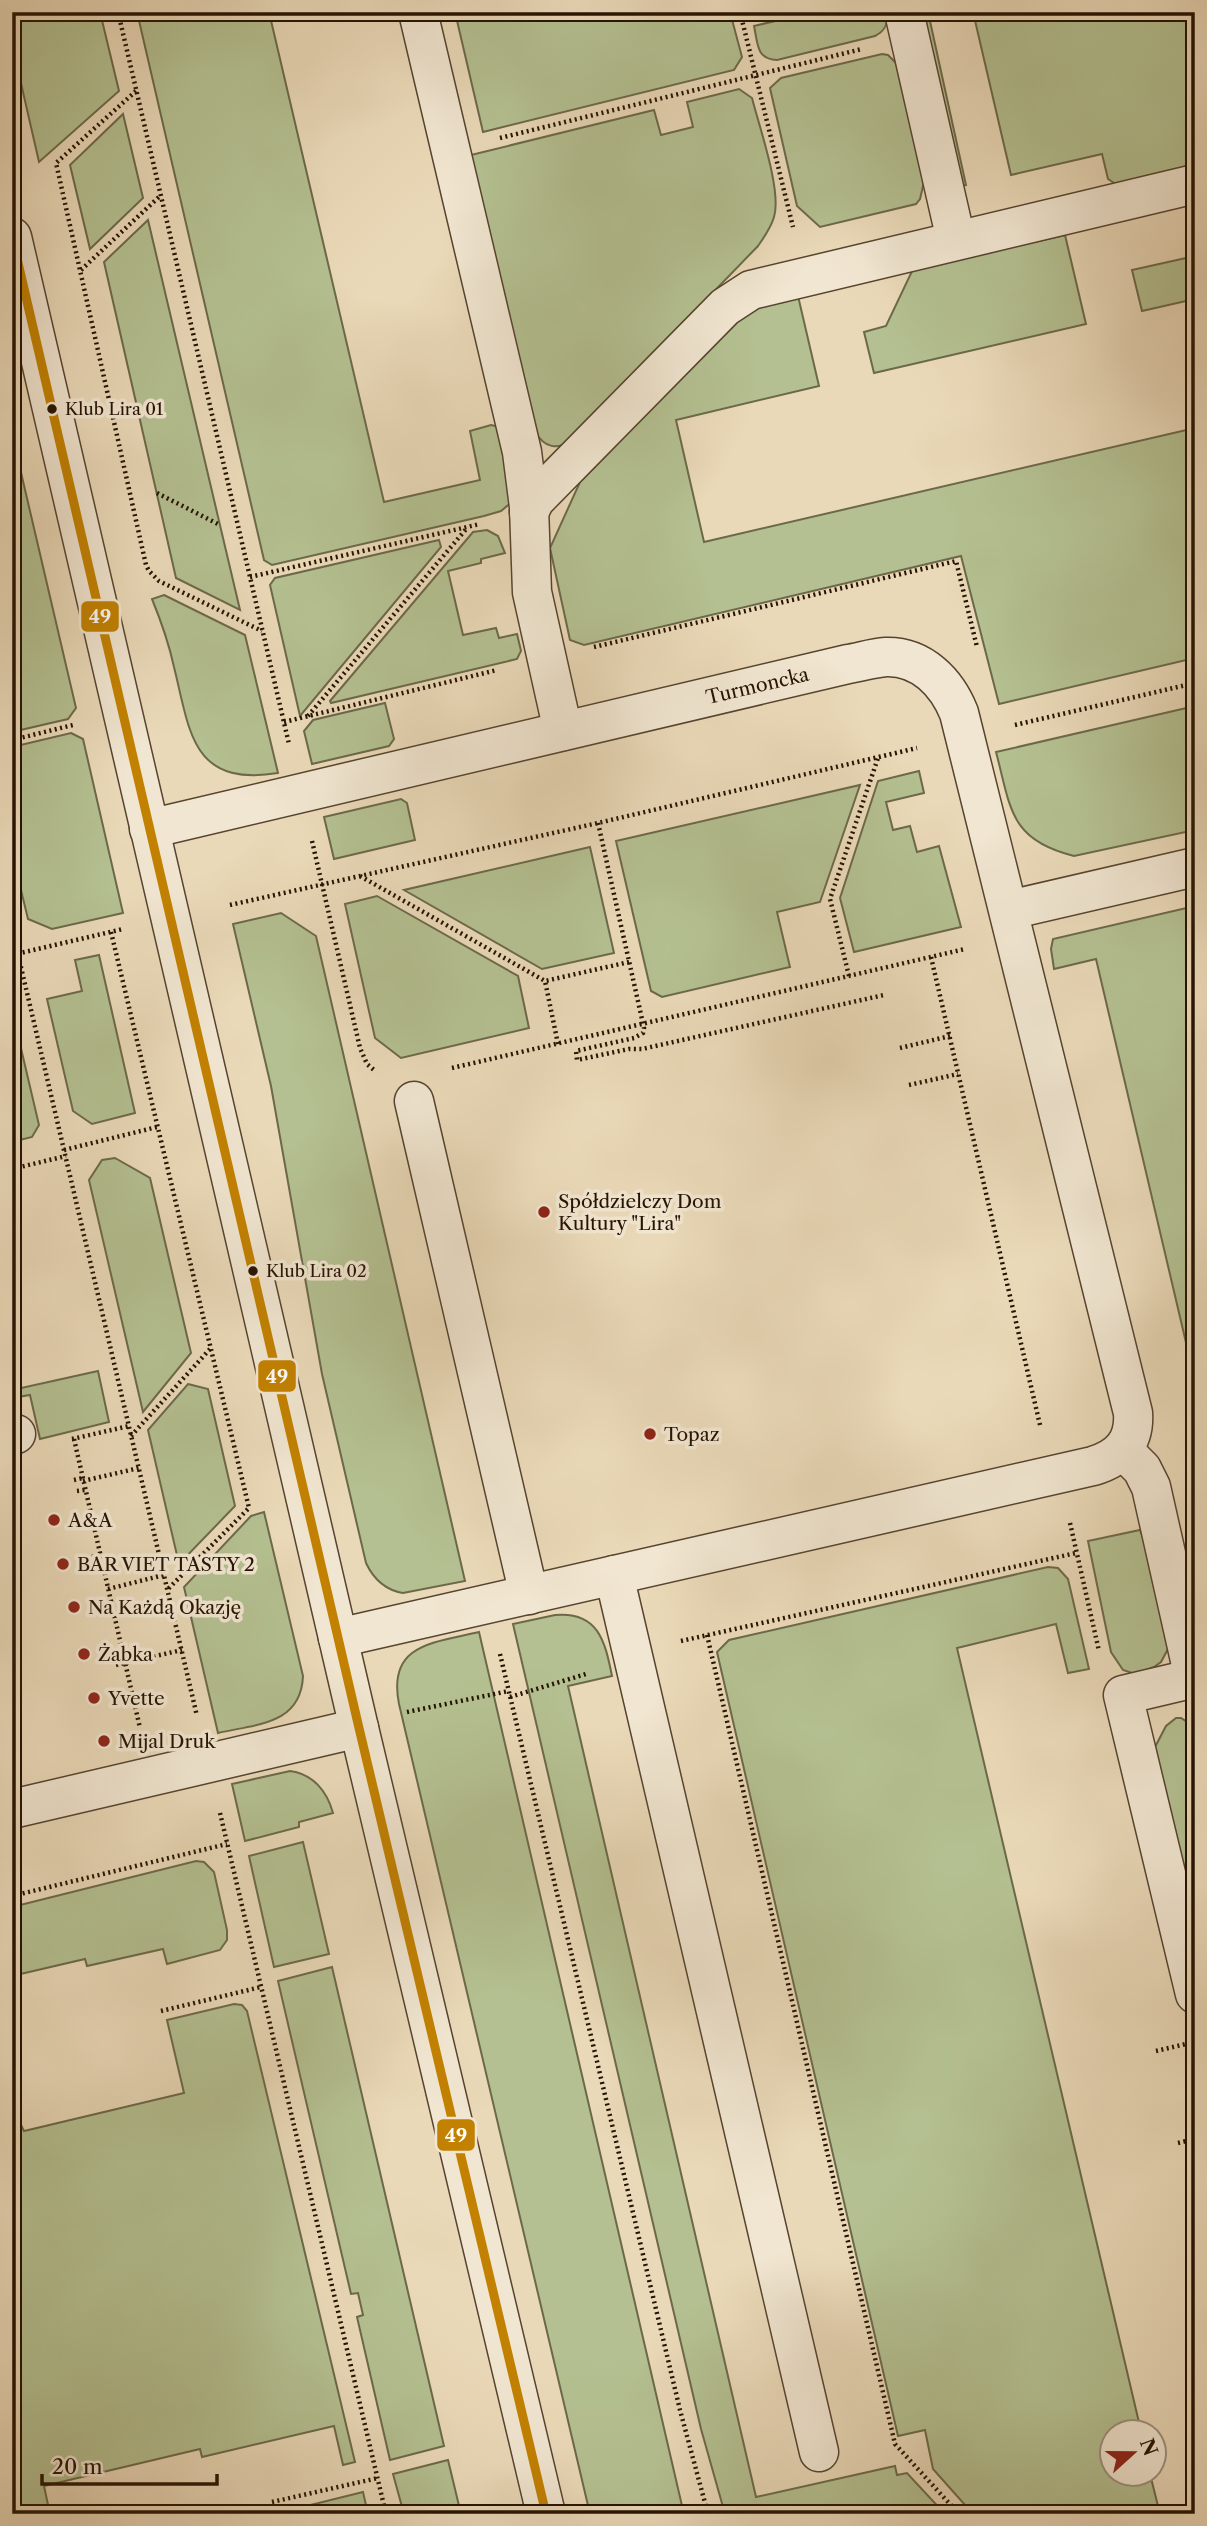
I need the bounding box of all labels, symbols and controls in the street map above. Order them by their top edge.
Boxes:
place label: Klub Lira 01 [65,399,163,419]
marker: Klub Lira 01 [45,402,59,416]
line badge: 49 [80,600,120,633]
text: 49 [89,605,111,628]
street label: Turmoncka [703,662,811,709]
place label: Spółdzielczy Dom Kultury "Lira" [558,1190,722,1235]
marker: Spółdzielczy Dom Kultury "Lira" [536,1204,552,1220]
place label: Klub Lira 02 [266,1261,367,1281]
marker: Klub Lira 02 [246,1264,260,1278]
line badge: 49 [257,1359,297,1393]
text: 49 [266,1365,288,1388]
place label: Topaz [664,1423,720,1446]
marker: Topaz [642,1426,658,1442]
place label: A&A [67,1509,113,1532]
marker: A&A [46,1512,62,1528]
place label: BAR VIET TASTY 2 [77,1553,255,1576]
marker: BAR VIET TASTY 2 [55,1556,71,1572]
place label: Na Każdą Okazję [88,1596,241,1619]
marker: Na Każdą Okazję [66,1599,82,1615]
place label: Żabka [98,1643,153,1666]
marker: Żabka [76,1646,92,1662]
place label: Yvette [107,1687,165,1710]
marker: Yvette [86,1690,102,1706]
place label: Mijal Druk [118,1730,216,1753]
marker: Mijal Druk [96,1733,112,1749]
line badge: 49 [436,2118,476,2152]
text: 49 [445,2124,467,2147]
north arrow [1098,2418,1168,2488]
text: N [1135,2435,1162,2459]
scale bar [42,2442,217,2486]
text: 20 m [52,2454,103,2479]

